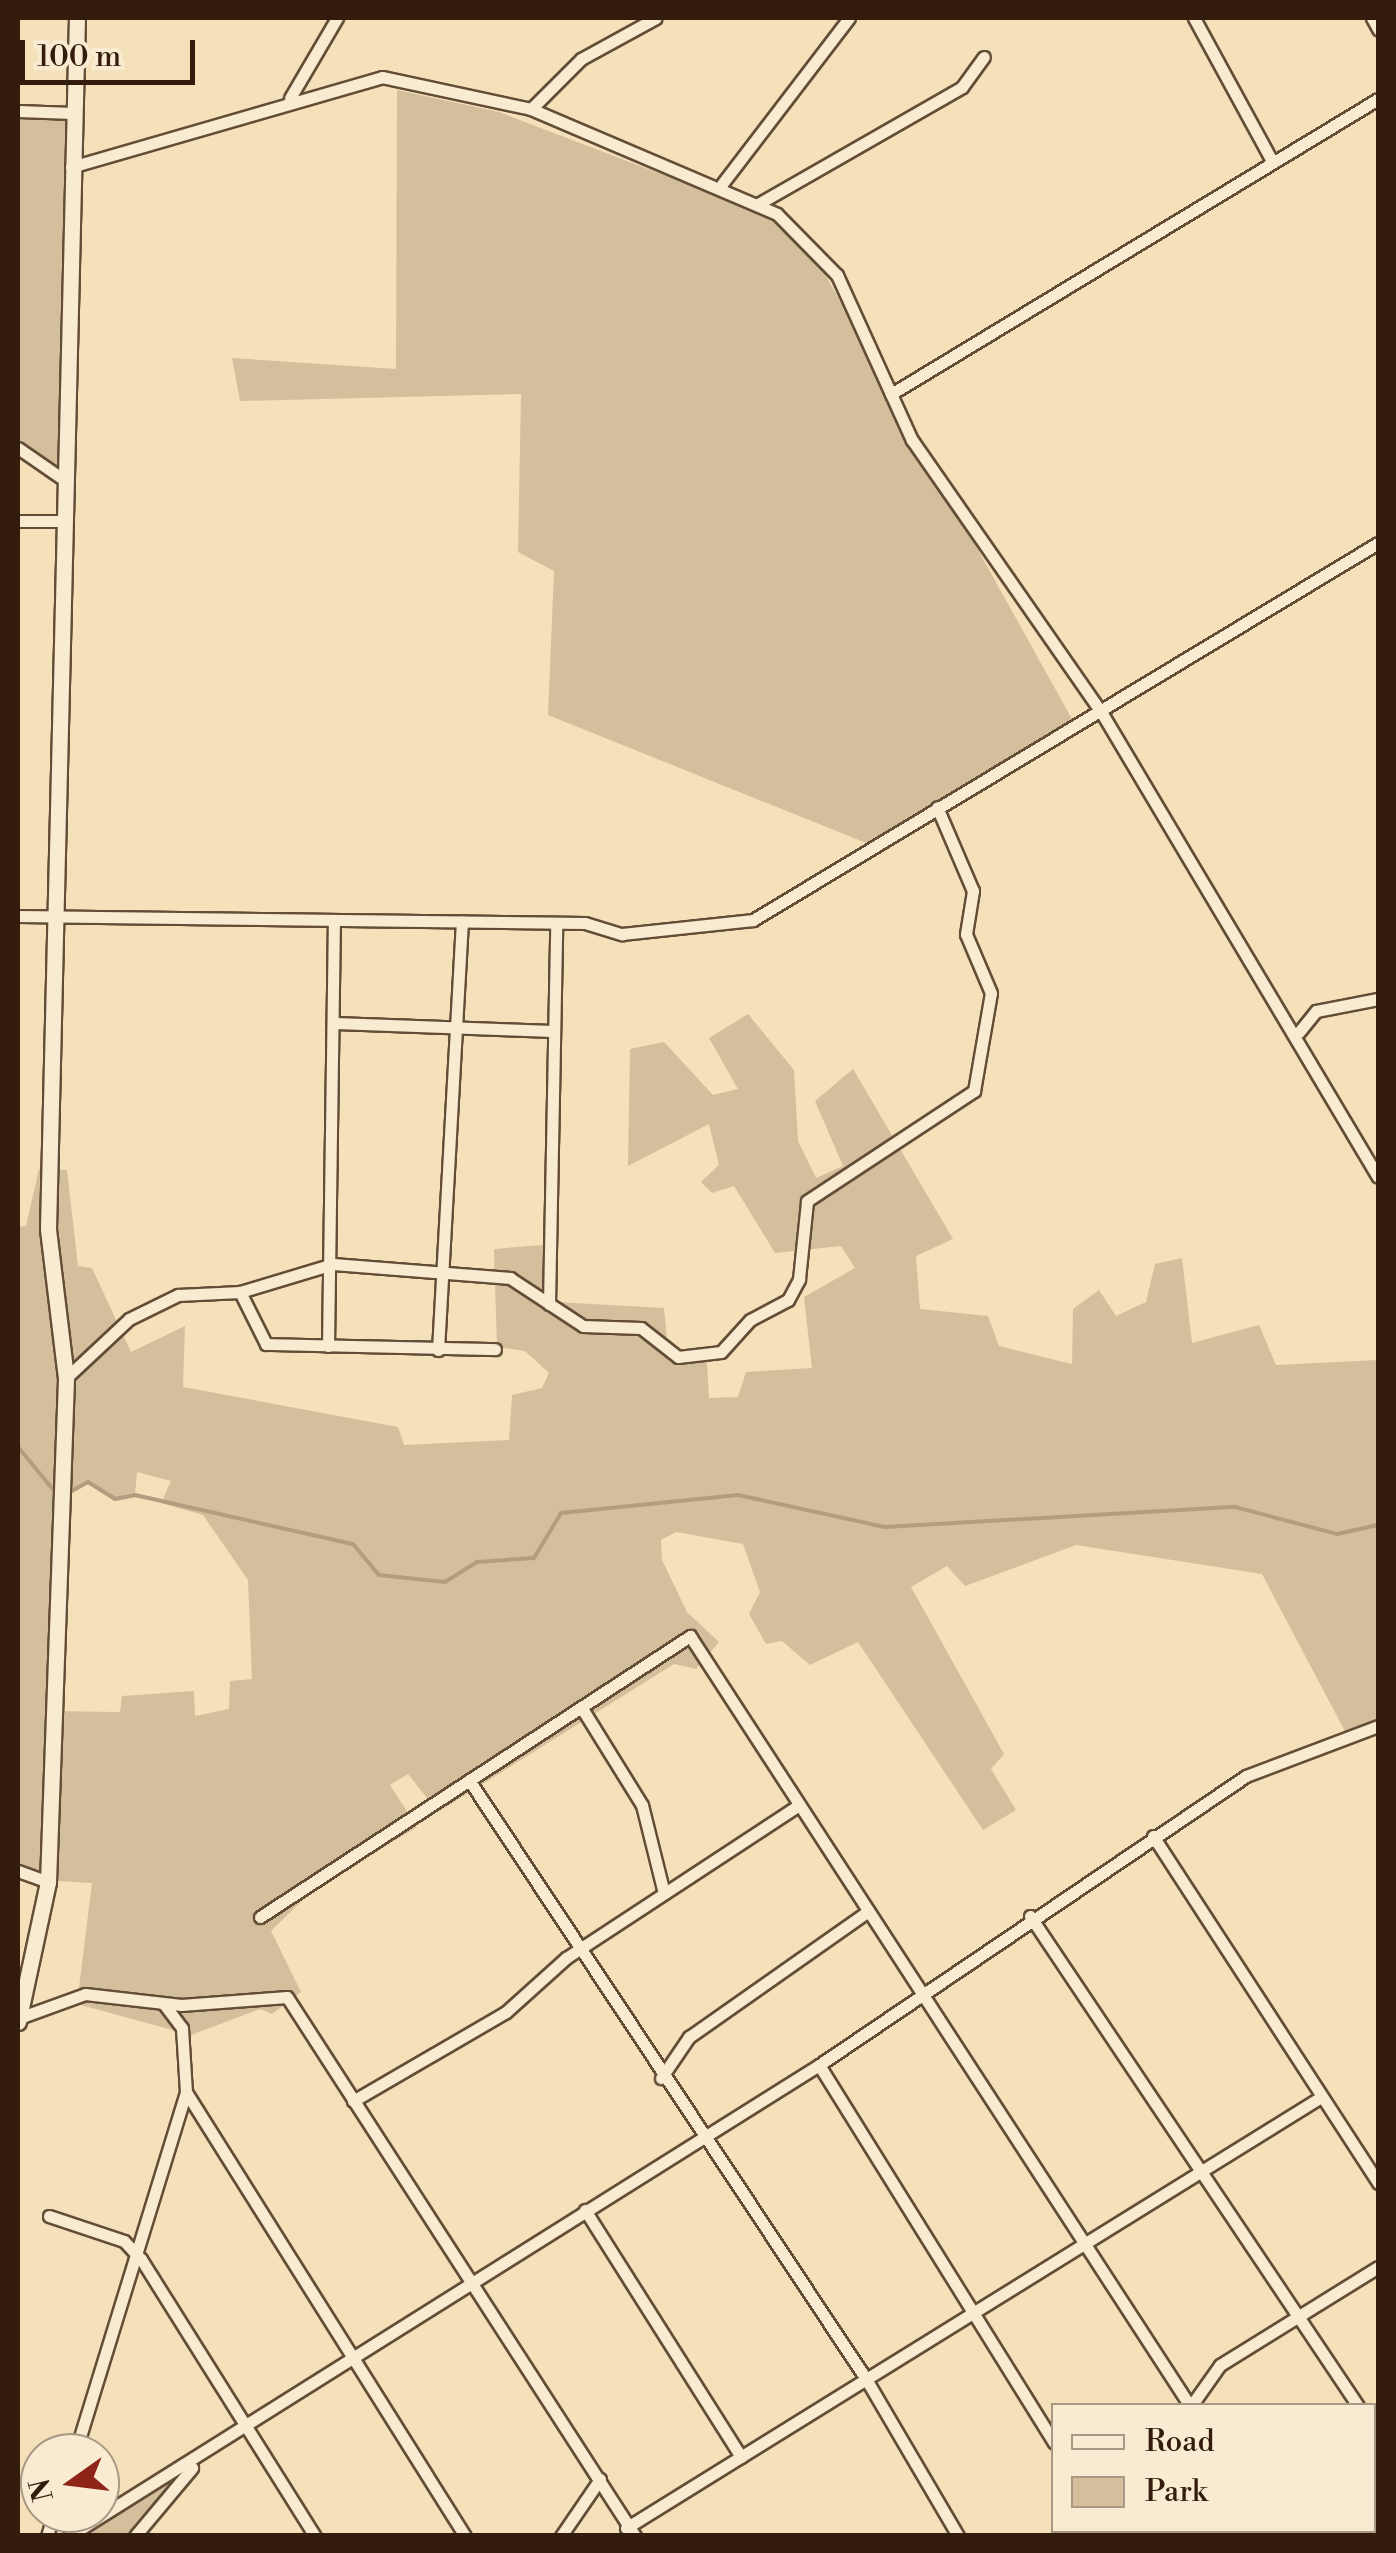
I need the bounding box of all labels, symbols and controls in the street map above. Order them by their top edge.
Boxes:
scale bar [25,20,200,82]
text: 100 m [37,38,121,76]
legend [1051,2403,1376,2533]
text: Road [1145,2423,1215,2461]
north arrow [20,2433,120,2533]
text: Park [1145,2473,1207,2511]
text: N [23,2475,62,2505]

